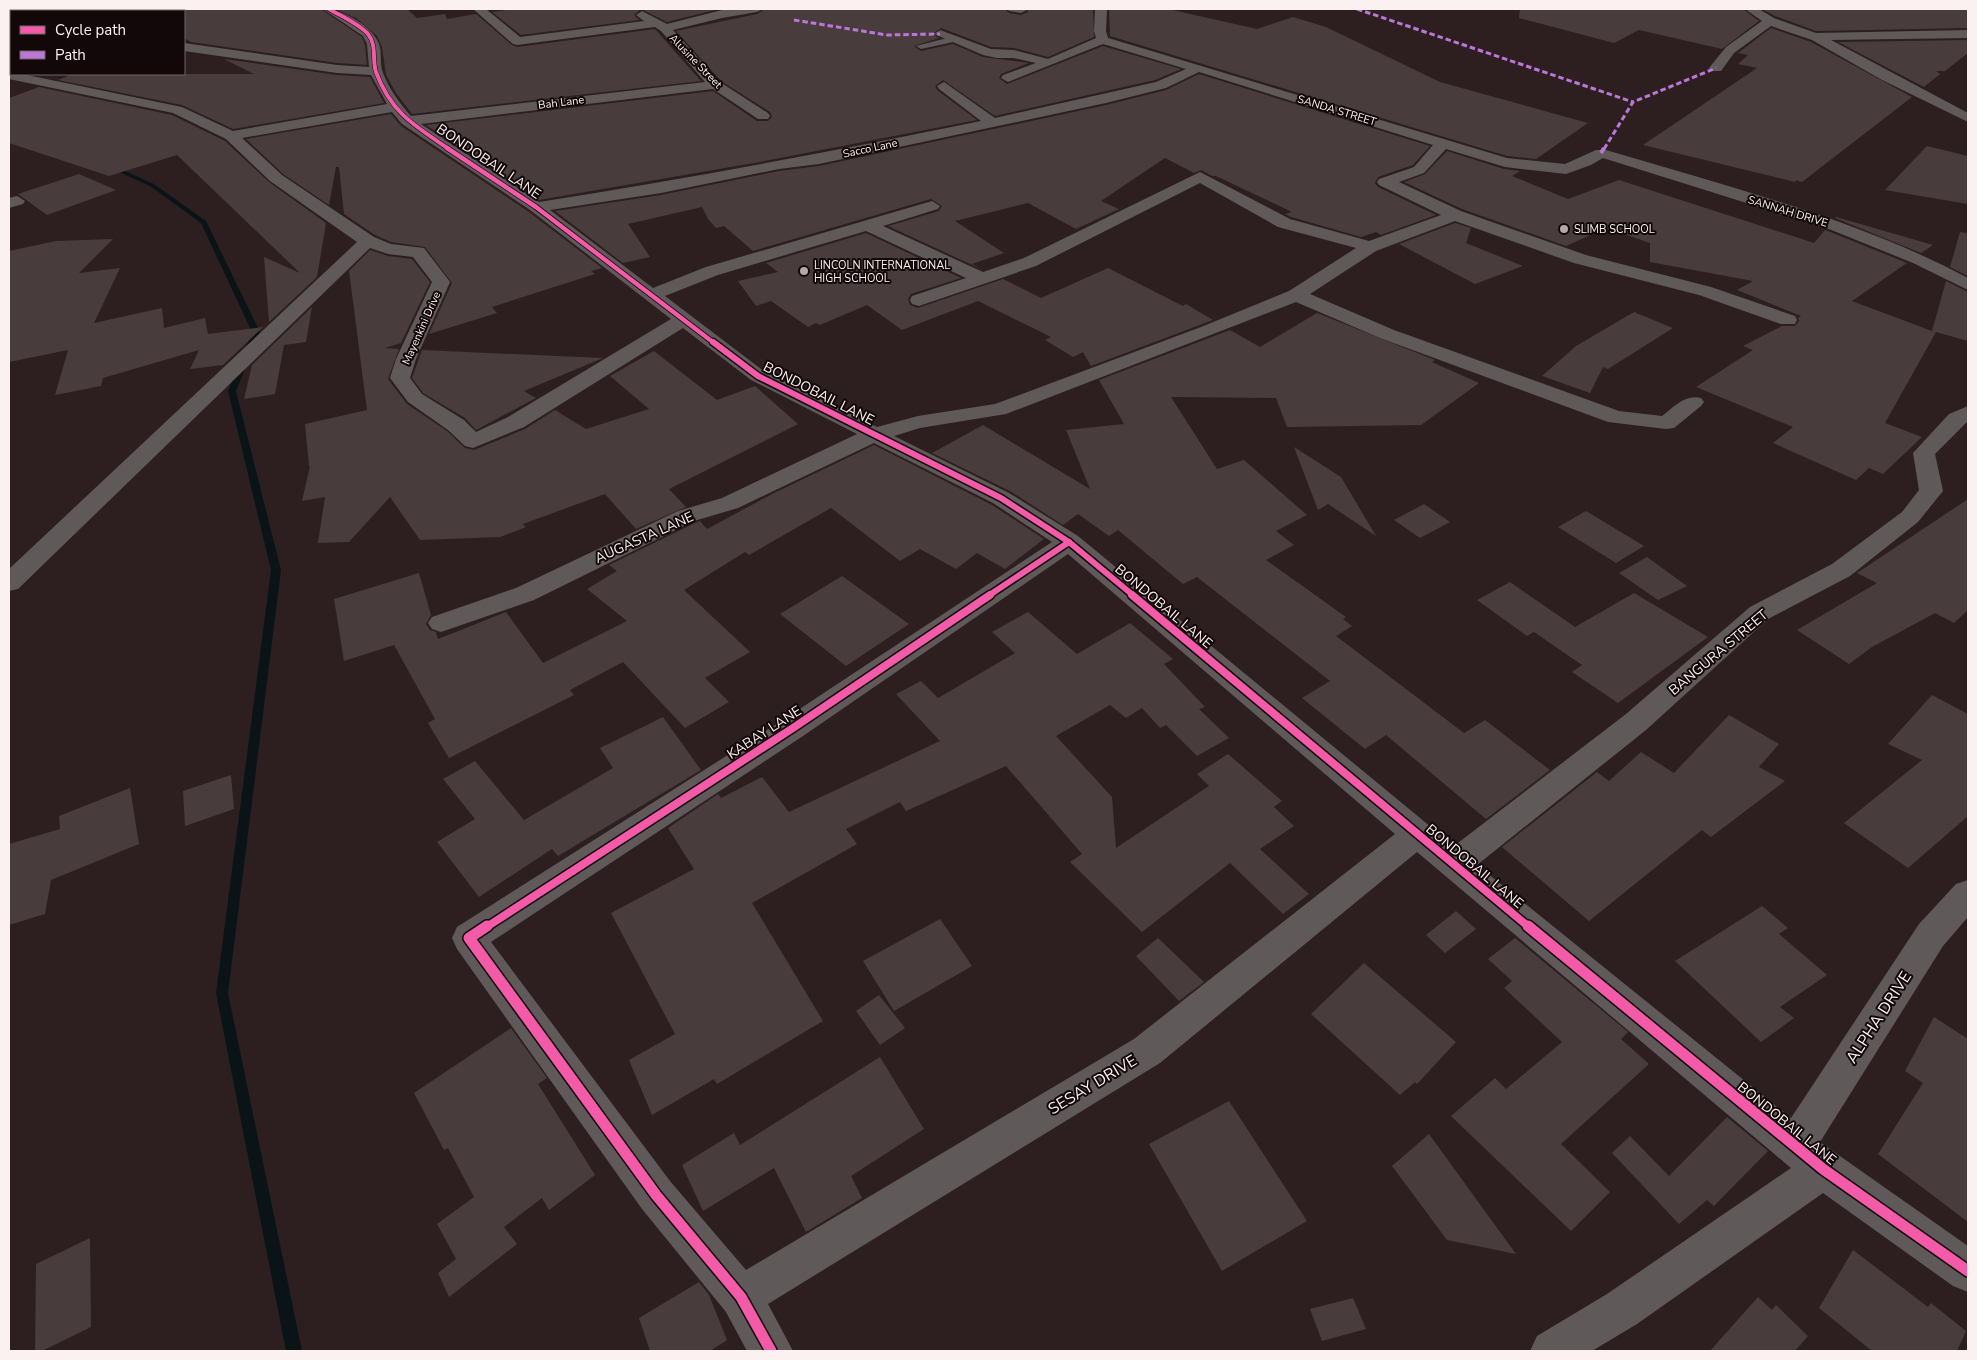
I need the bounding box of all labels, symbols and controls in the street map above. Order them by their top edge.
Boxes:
legend [10,10,185,75]
text: Cycle path [55,20,126,40]
street label: Alusine Street [666,31,726,92]
text: Path [55,45,86,65]
street label: SANDA STREET [1296,91,1378,130]
street label: Bah Lane [537,92,585,113]
street label: BONDOBAIL LANE [433,119,545,203]
street label: Sacco Lane [841,135,899,162]
street label: SANNAH DRIVE [1746,192,1830,231]
place label: SLIMB SCHOOL [1574,222,1655,237]
marker: SLIMB SCHOOL [1558,223,1570,235]
place label: LINCOLN INTERNATIONAL HIGH SCHOOL [814,258,950,286]
marker: LINCOLN INTERNATIONAL HIGH SCHOOL [798,265,810,277]
street label: Mayenkini Drive [399,289,444,367]
street label: BONDOBAIL LANE [760,357,877,430]
street label: AUGASTA LANE [592,507,697,568]
street label: BONDOBAIL LANE [1111,560,1217,653]
street label: BANGURA STREET [1665,605,1772,700]
street label: KABAY LANE [723,701,805,764]
street label: BONDOBAIL LANE [1422,820,1528,913]
street label: ALPHA DRIVE [1841,967,1917,1068]
street label: SESAY DRIVE [1044,1050,1141,1120]
street label: BONDOBAIL LANE [1733,1078,1840,1169]

